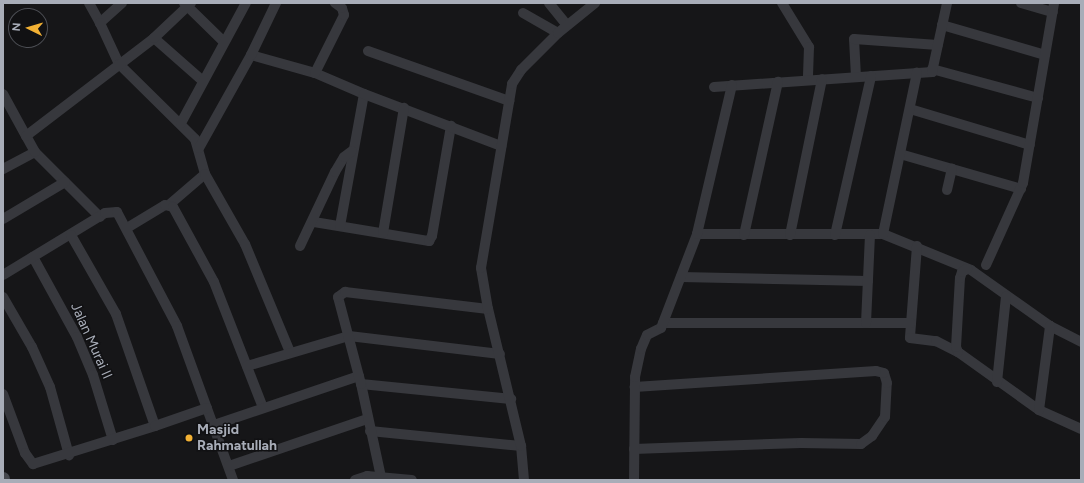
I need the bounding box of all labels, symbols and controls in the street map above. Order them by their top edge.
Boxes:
north arrow [8,8,48,48]
text: N [10,22,23,32]
street label: Jalan Murai II [67,300,115,382]
place label: Masjid Rahmatullah [197,422,277,454]
marker: Masjid Rahmatullah [184,433,194,443]

